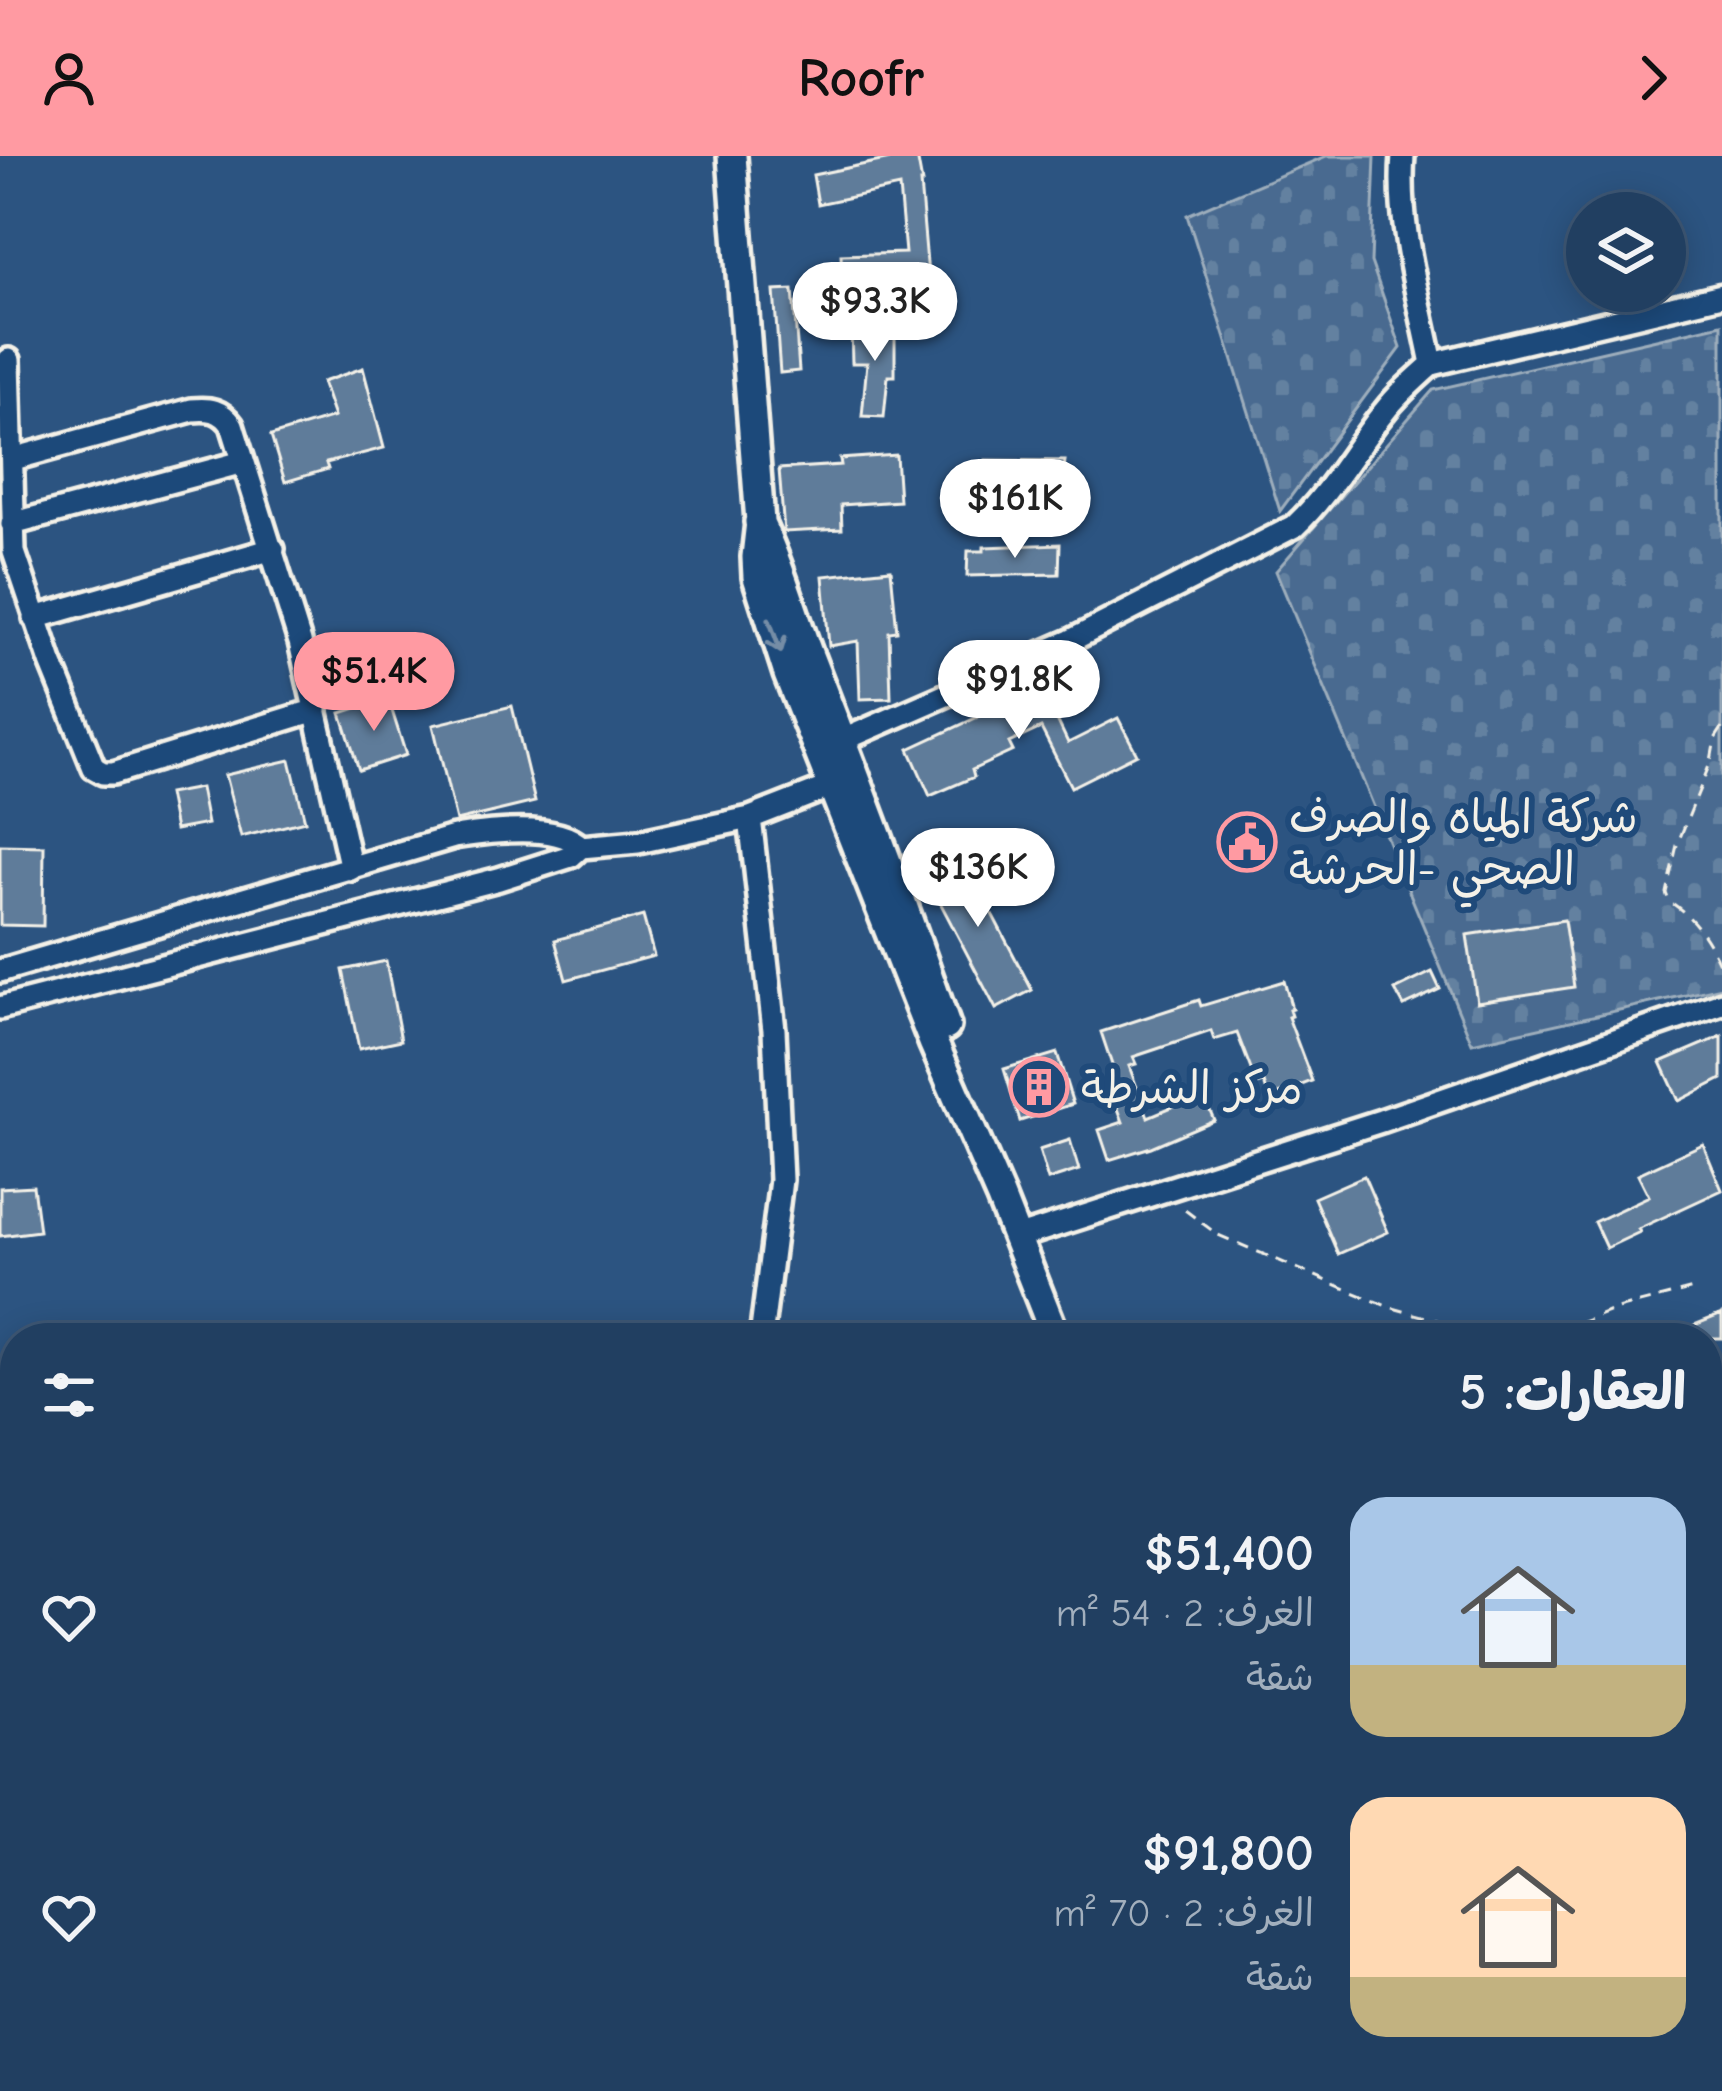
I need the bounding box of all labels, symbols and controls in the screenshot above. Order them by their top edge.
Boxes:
icon: person [36,45,102,111]
icon: forward [1620,45,1686,111]
text: Roofr [798,47,924,110]
map controls [1566,192,1686,312]
button: layers [1566,192,1686,312]
pin: $93.3K [777,262,973,364]
text: $93.3K [819,278,931,323]
pin: $161K [931,459,1099,561]
text: $161K [967,475,1063,520]
one-way arrow [766,617,787,654]
pin: $51.4K [276,632,472,734]
pin: $91.8K [921,640,1117,742]
text: $51.4K [321,648,427,693]
text: $91.8K [965,656,1073,701]
place label: شركة المياه والصرف الصحي -الحرشة [1289,791,1638,908]
public building icon: شركة المياه والصرف الصحي -الحرشة [1216,811,1278,873]
pin: $136K [894,828,1062,930]
text: $136K [928,844,1028,889]
building icon: مركز الشرطة [1008,1056,1070,1118]
place label: مركز الشرطة [1081,1062,1303,1114]
icon: filters [36,1362,102,1428]
text: العقارات: 5 [1459,1363,1686,1422]
text: $51,400 [1144,1524,1314,1583]
icon: home [1446,1545,1590,1689]
icon: heart [36,1584,102,1650]
text: الغرف: 2 · 54 m² [1056,1591,1314,1636]
text: شقة [1246,1655,1314,1700]
text: $91,800 [1142,1824,1314,1883]
icon: home [1446,1845,1590,1989]
icon: heart [36,1884,102,1950]
text: الغرف: 2 · 70 m² [1053,1891,1314,1936]
text: شقة [1246,1955,1314,2000]

